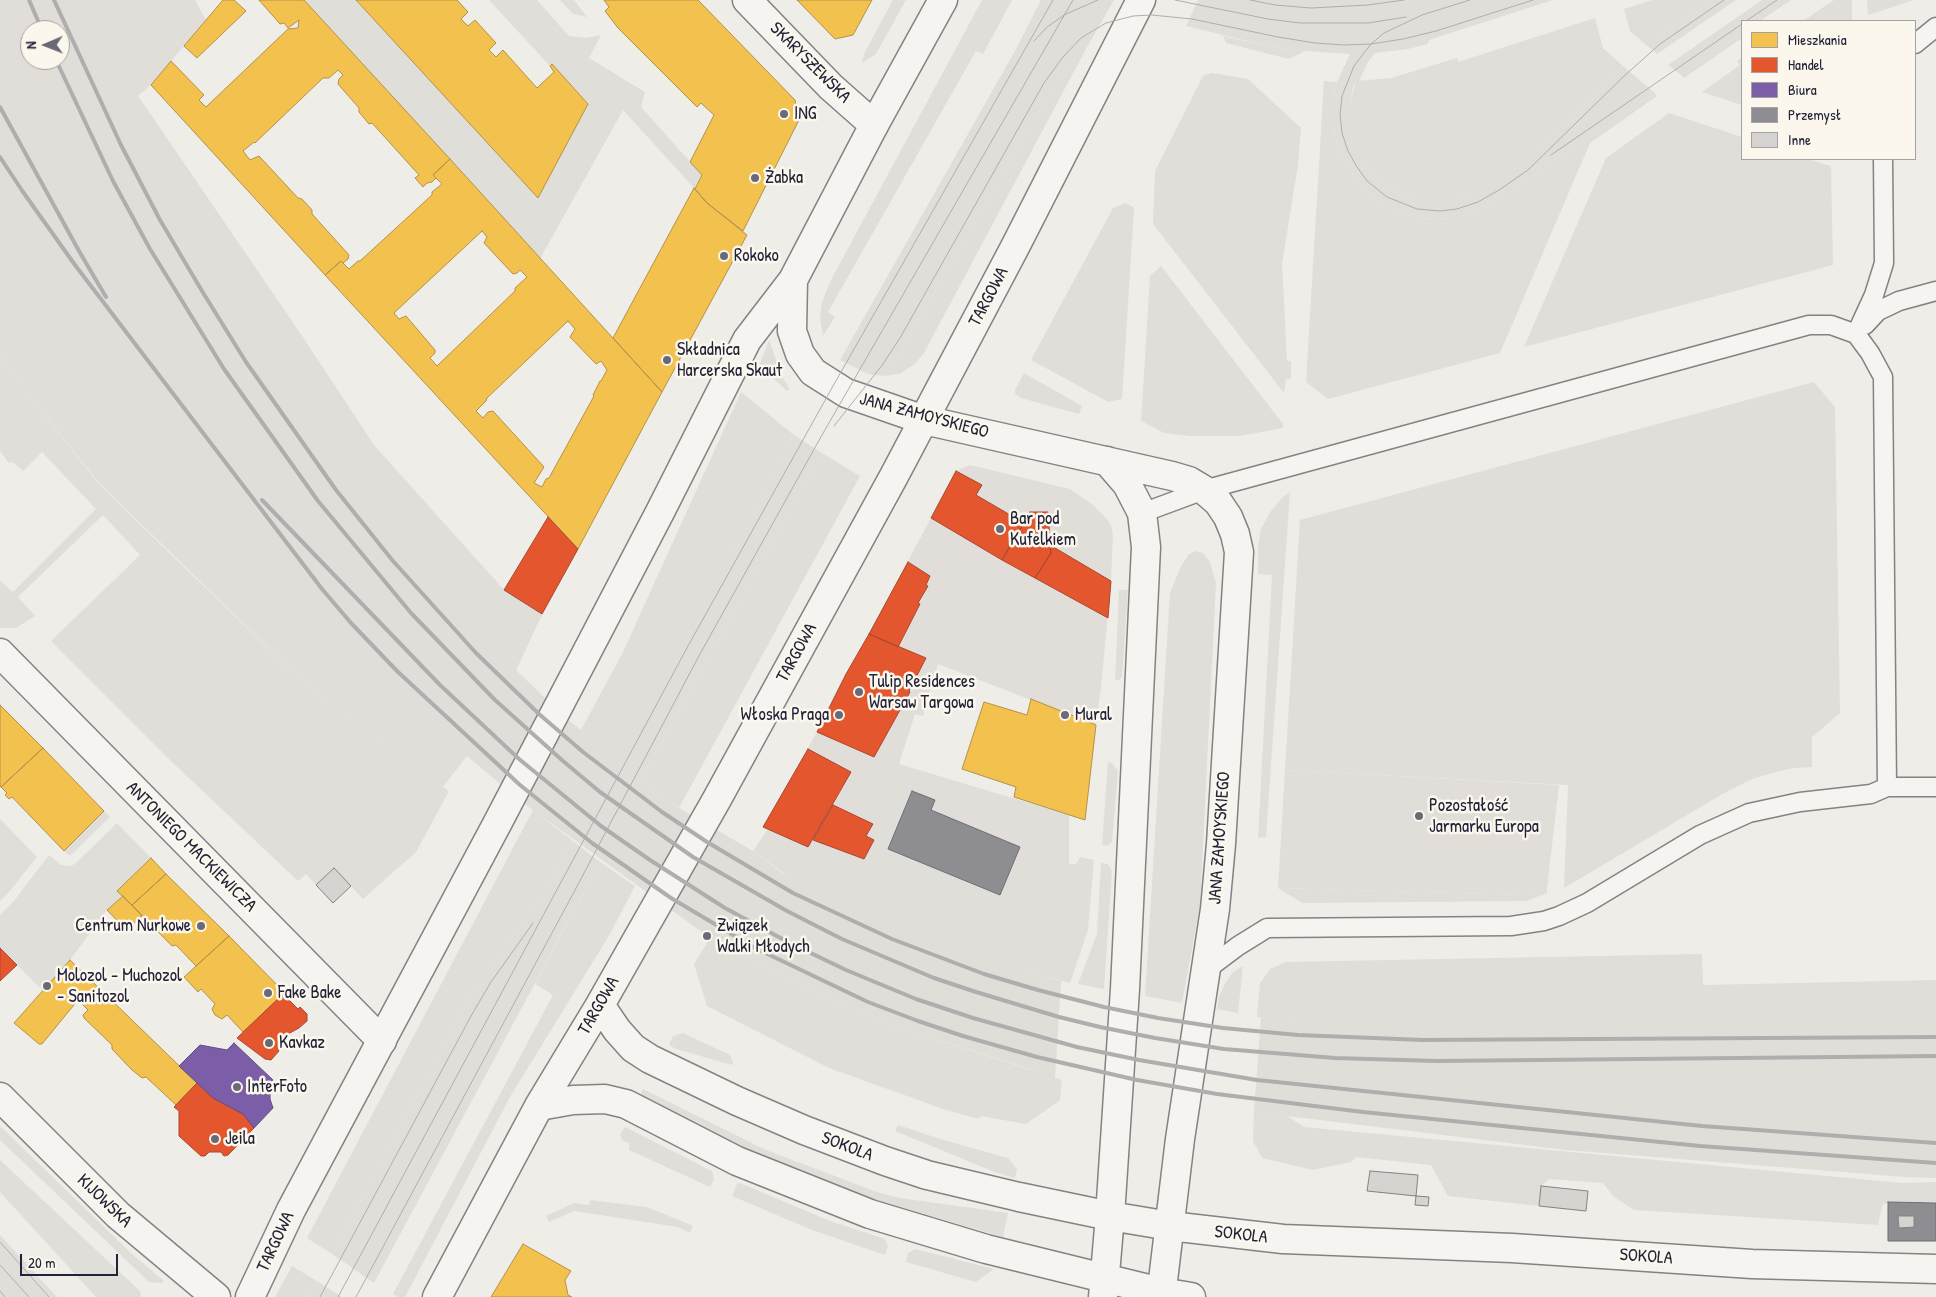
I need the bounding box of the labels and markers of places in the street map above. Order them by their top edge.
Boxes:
place label: ING [794,103,816,125]
marker: ING [778,108,790,120]
place label: Żabka [765,167,803,189]
marker: Żabka [749,172,761,184]
place label: Rokoko [734,245,779,267]
marker: Rokoko [718,250,730,262]
place label: Składnica Harcerska Skaut [677,339,782,382]
marker: Składnica Harcerska Skaut [661,354,673,366]
place label: Bar pod Kufelkiem [1010,508,1076,550]
marker: Bar pod Kufelkiem [994,523,1006,535]
place label: Tulip Residences Warsaw Targowa [869,671,975,714]
marker: Tulip Residences Warsaw Targowa [853,686,865,698]
place label: Włoska Praga [741,704,829,726]
place label: Mural [1075,704,1112,726]
marker: Włoska Praga [833,709,845,721]
marker: Mural [1059,709,1071,721]
place label: Pozostałość Jarmarku Europa [1429,795,1539,838]
marker: Pozostałość Jarmarku Europa [1413,810,1425,822]
place label: Centrum Nurkowe [75,915,191,937]
place label: Związek Walki Młodych [717,915,810,958]
marker: Centrum Nurkowe [195,920,207,932]
marker: Związek Walki Młodych [701,930,713,942]
place label: Molozol - Muchozol - Sanitozol [57,965,182,1008]
marker: Molozol - Muchozol - Sanitozol [41,980,53,992]
place label: Fake Bake [278,982,341,1004]
marker: Fake Bake [262,987,274,999]
place label: Kavkaz [279,1032,325,1054]
marker: Kavkaz [263,1037,275,1049]
place label: InterFoto [247,1076,307,1098]
marker: InterFoto [231,1081,243,1093]
place label: Jeila [225,1128,255,1150]
marker: Jeila [209,1133,221,1145]

